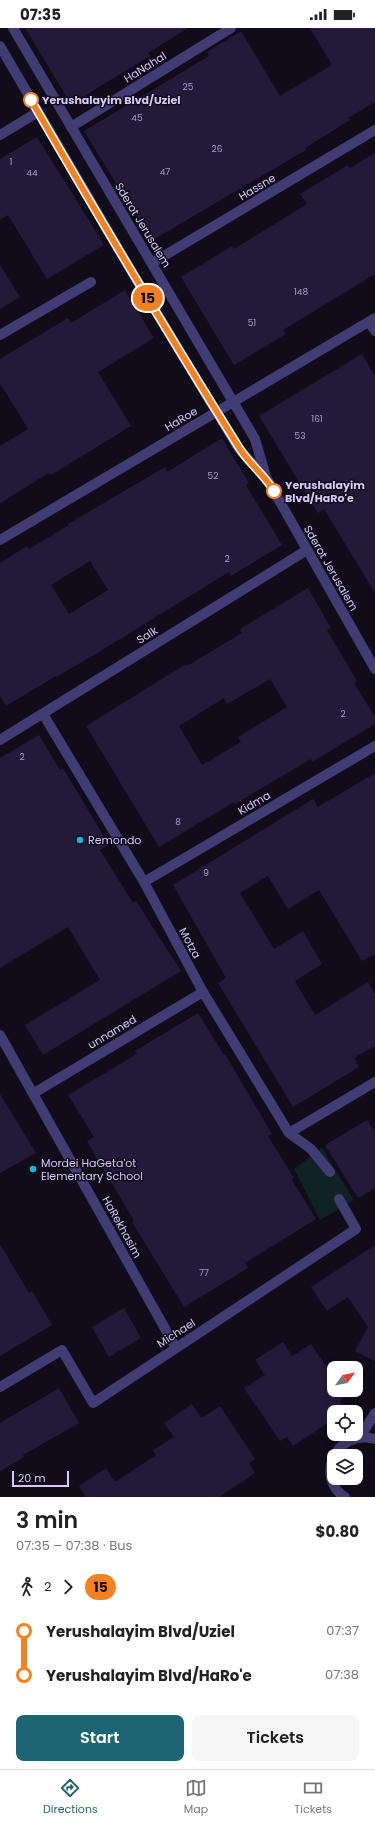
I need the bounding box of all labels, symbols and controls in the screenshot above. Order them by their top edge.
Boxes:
text: 07:35 [20,4,61,25]
street label: HaNahal [121,48,169,86]
house number: 25 [183,81,194,93]
marker: Yerushalayim Blvd/Uziel [23,92,39,108]
place label: Yerushalayim Blvd/Uziel [42,92,181,108]
house number: 45 [131,112,143,124]
house number: 26 [212,143,223,155]
house number: 1 [10,156,13,168]
house number: 47 [160,166,170,178]
house number: 44 [26,167,38,179]
street label: Hassne [236,170,279,204]
street label: Sderot Jerusalem [111,179,175,271]
line badge: 15 [130,285,166,311]
house number: 148 [294,286,308,298]
text: 15 [141,288,155,308]
house number: 51 [248,317,256,329]
street label: HaRoe [162,403,201,435]
house number: 161 [311,413,323,425]
house number: 53 [295,430,305,442]
house number: 52 [208,470,218,482]
place label: Yerushalayim Blvd/HaRo'e [285,477,365,506]
marker: Yerushalayim Blvd/HaRo'e [266,483,282,499]
street label: Sderot Jerusalem [300,522,362,614]
house number: 2 [224,553,230,565]
street label: Salk [133,622,161,648]
house number: 2 [340,708,346,720]
house number: 2 [19,751,25,763]
street label: Kidma [235,787,273,819]
house number: 8 [175,816,181,828]
place label: Remondo [88,832,141,848]
marker: Remondo [75,835,85,845]
house number: 9 [203,867,209,879]
street label: Motza [175,925,205,961]
street label: unnamed [85,1011,139,1053]
place label: Mordei HaGeta'ot Elementary School [41,1155,143,1184]
marker: Mordei HaGeta'ot Elementary School [28,1164,38,1174]
street label: HaRekhasim [98,1193,146,1261]
house number: 77 [199,1267,209,1279]
street label: Michael [154,1315,198,1351]
north arrow [327,1361,363,1397]
map controls [327,1361,363,1485]
button: locate [327,1405,363,1441]
button: layers [327,1449,363,1485]
scale bar [12,1469,69,1488]
text: 20 m [18,1470,46,1486]
text: 3 min [16,1505,78,1536]
text: $0.80 [316,1521,359,1542]
text: 07:35 – 07:38 · Bus [16,1536,132,1555]
icon: walk [16,1576,38,1598]
icon: forward [57,1576,79,1598]
text: 2 [44,1577,51,1596]
text: 15 [93,1577,108,1597]
text: Yerushalayim Blvd/Uziel [46,1621,235,1642]
text: 07:37 [326,1621,359,1640]
text: Yerushalayim Blvd/HaRo'e [46,1665,252,1686]
text: 07:38 [325,1665,359,1684]
button: Start [16,1715,184,1761]
button: Tickets [192,1715,359,1761]
tab: Directions [43,1777,98,1818]
tab: Map [184,1777,208,1818]
tab: Tickets [294,1777,332,1818]

